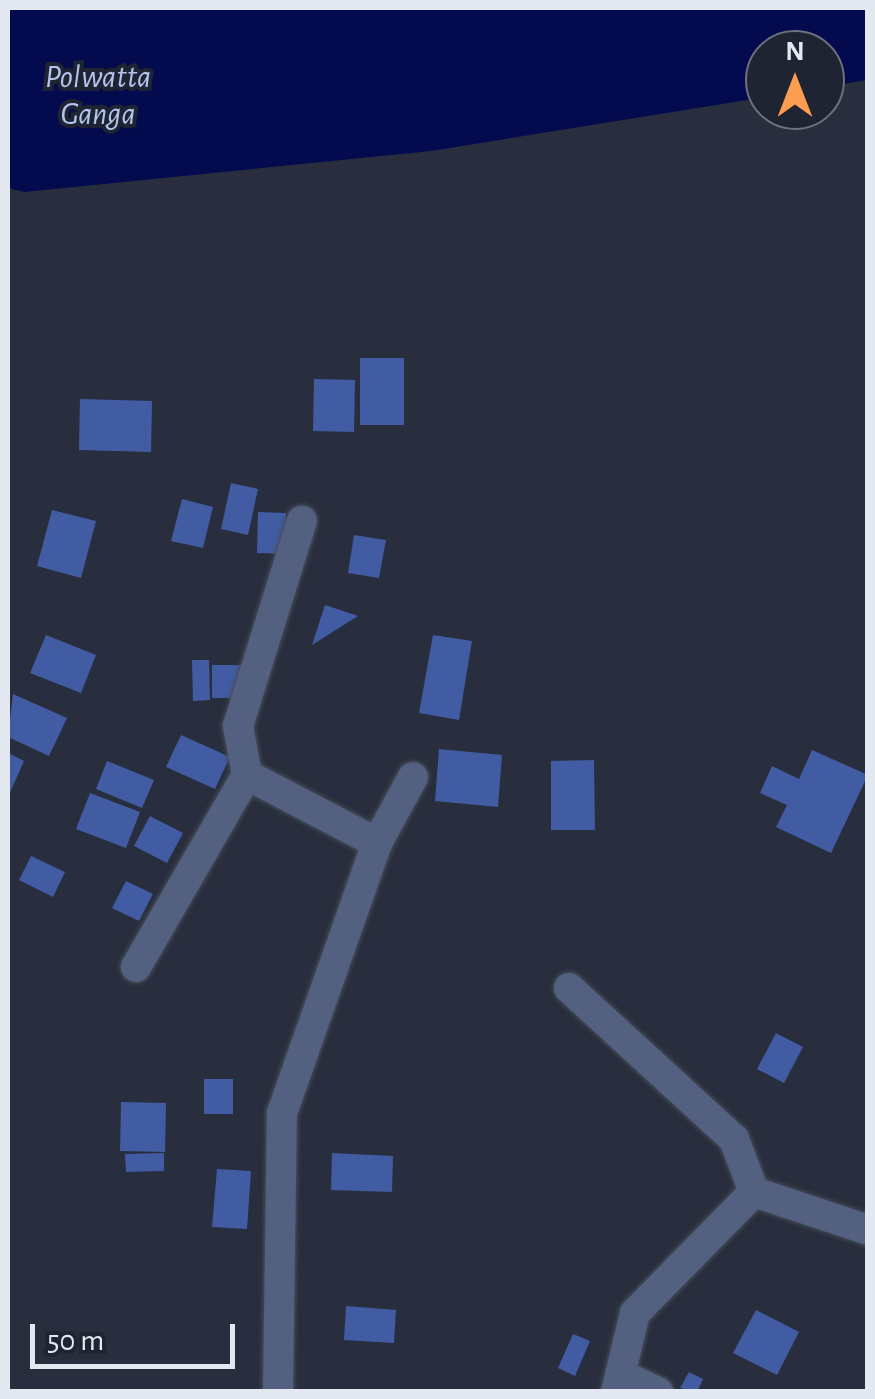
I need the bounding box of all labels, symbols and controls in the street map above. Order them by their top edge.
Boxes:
north arrow [745,30,845,130]
text: N [785,38,805,66]
water label: Polwatta Ganga [45,59,151,134]
scale bar [35,1304,240,1366]
text: 50 m [47,1326,104,1356]

